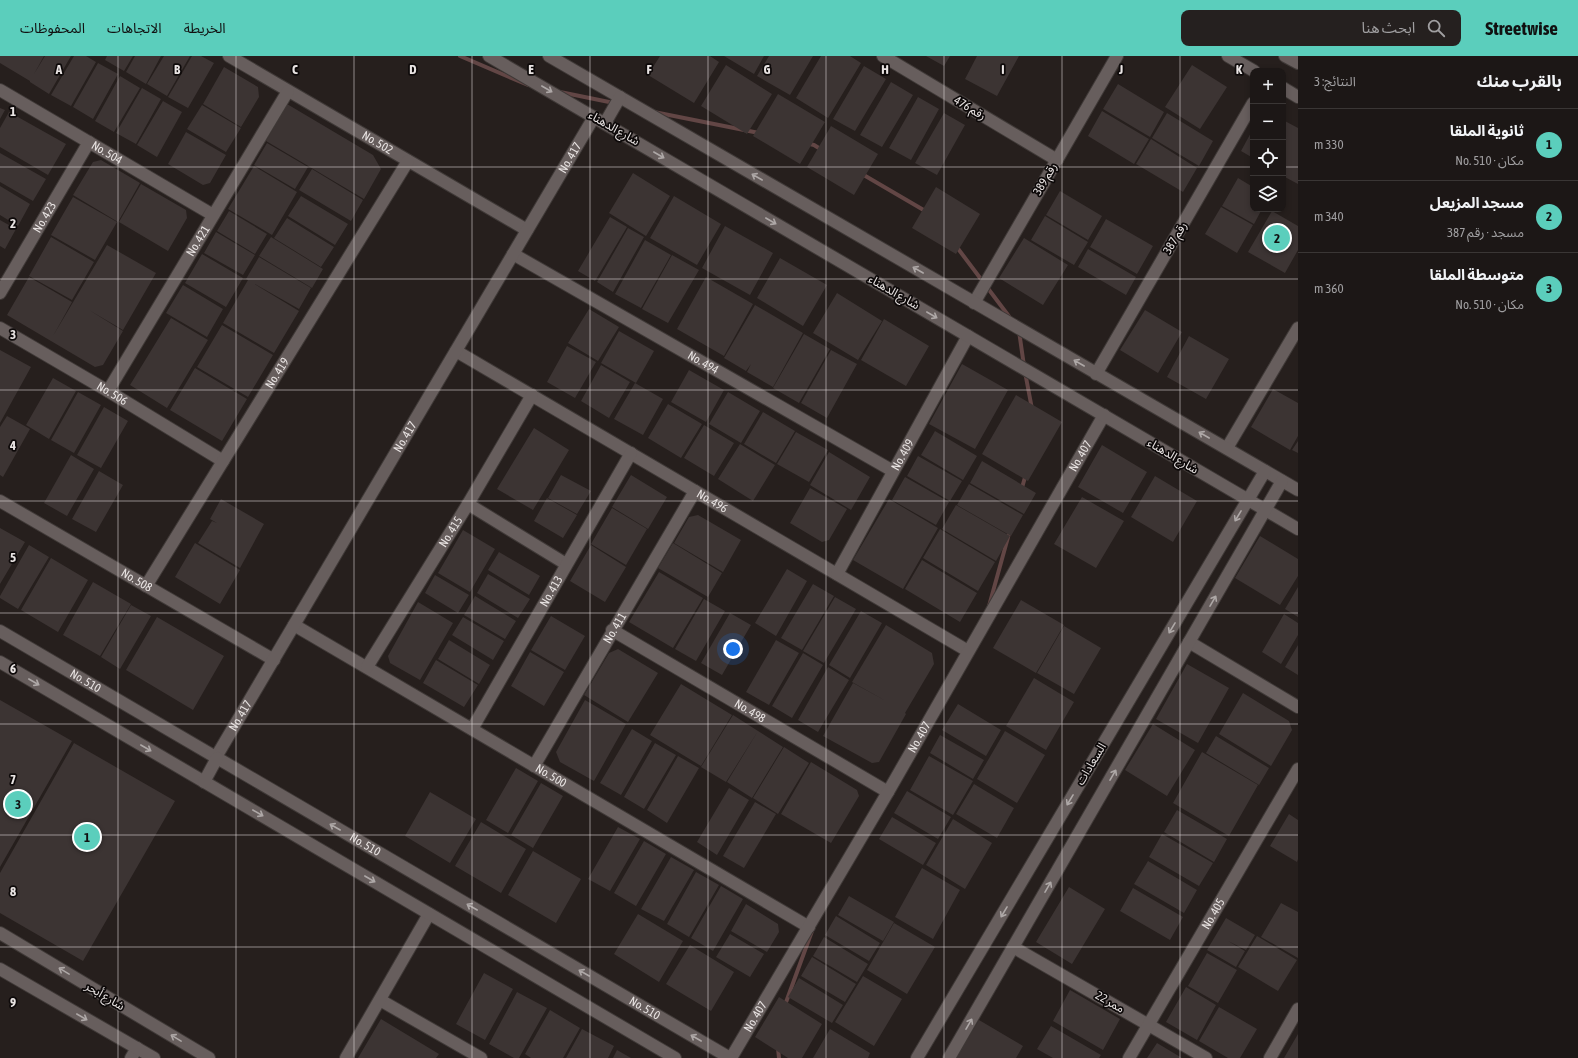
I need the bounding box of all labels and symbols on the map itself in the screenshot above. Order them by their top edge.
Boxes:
text: A [55,62,63,77]
text: B [174,62,181,77]
text: C [292,62,298,77]
text: D [409,62,417,77]
text: E [528,62,534,77]
text: F [646,62,652,77]
text: G [764,62,771,77]
text: H [881,62,889,77]
text: I [1001,62,1005,77]
text: J [1118,62,1123,77]
text: K [1236,62,1243,77]
one-way arrow [541,86,553,94]
street label: رقم 476 [950,93,988,125]
text: 1 [10,104,16,119]
street label: شارع الدهناء [585,108,642,150]
street label: No. 502 [360,128,396,157]
street label: No. 504 [89,138,125,167]
street label: No. 417 [555,139,585,176]
one-way arrow [653,151,665,159]
street label: رقم 389 [1030,160,1061,199]
one-way arrow [751,172,763,180]
street label: No. 423 [30,199,59,235]
text: 2 [10,216,16,231]
one-way arrow [765,217,777,225]
street label: رقم 387 [1160,219,1191,258]
street label: No. 421 [183,223,213,259]
pin: 2 [1264,223,1290,253]
one-way arrow [912,266,924,274]
street label: شارع الدهناء [865,272,922,314]
one-way arrow [926,311,938,319]
text: 3 [10,327,16,342]
street label: No. 494 [685,348,721,377]
street label: No. 419 [262,355,292,391]
one-way arrow [1073,359,1085,367]
street label: No. 506 [94,379,130,408]
street label: No. 417 [391,418,420,455]
one-way arrow [1198,431,1210,439]
street label: شارع الدهناء [1144,435,1201,478]
street label: No. 409 [888,437,917,473]
text: 4 [9,438,16,453]
street label: No. 407 [1066,438,1095,474]
street label: No. 496 [694,487,731,516]
one-way arrow [1234,510,1242,522]
street label: No. 415 [436,514,466,550]
text: 5 [10,550,16,565]
street label: No. 508 [119,566,155,595]
street label: No. 413 [537,573,566,609]
one-way arrow [1209,596,1217,608]
street label: No. 411 [600,610,630,646]
one-way arrow [1168,622,1176,634]
your location [723,639,743,659]
text: 6 [10,661,16,676]
street label: No. 510 [67,666,104,696]
one-way arrow [28,678,39,686]
street label: No. 498 [732,696,768,726]
street label: No. 417 [226,697,255,734]
street label: No. 407 [905,719,934,755]
street label: السعادات [1073,740,1109,788]
one-way arrow [140,744,152,752]
street label: No. 500 [533,761,569,790]
one-way arrow [1109,769,1117,781]
text: 7 [10,772,16,787]
pin: 3 [5,789,31,819]
one-way arrow [1066,794,1074,806]
one-way arrow [252,810,264,818]
pin: 1 [74,822,100,852]
one-way arrow [330,823,341,831]
street label: No. 510 [347,830,383,859]
one-way arrow [364,876,376,884]
one-way arrow [1044,881,1052,893]
text: 8 [10,884,16,899]
street label: No. 405 [1199,896,1228,932]
one-way arrow [466,902,478,910]
one-way arrow [999,906,1007,918]
one-way arrow [58,967,70,975]
one-way arrow [578,968,590,976]
street label: شارع أبحر [81,978,128,1015]
street label: ممر 22 [1093,988,1127,1016]
street label: No. 510 [627,994,663,1023]
text: 9 [10,995,16,1010]
street label: No. 407 [741,998,770,1035]
one-way arrow [76,1013,88,1021]
one-way arrow [965,1018,973,1030]
one-way arrow [171,1034,182,1042]
one-way arrow [690,1034,702,1042]

